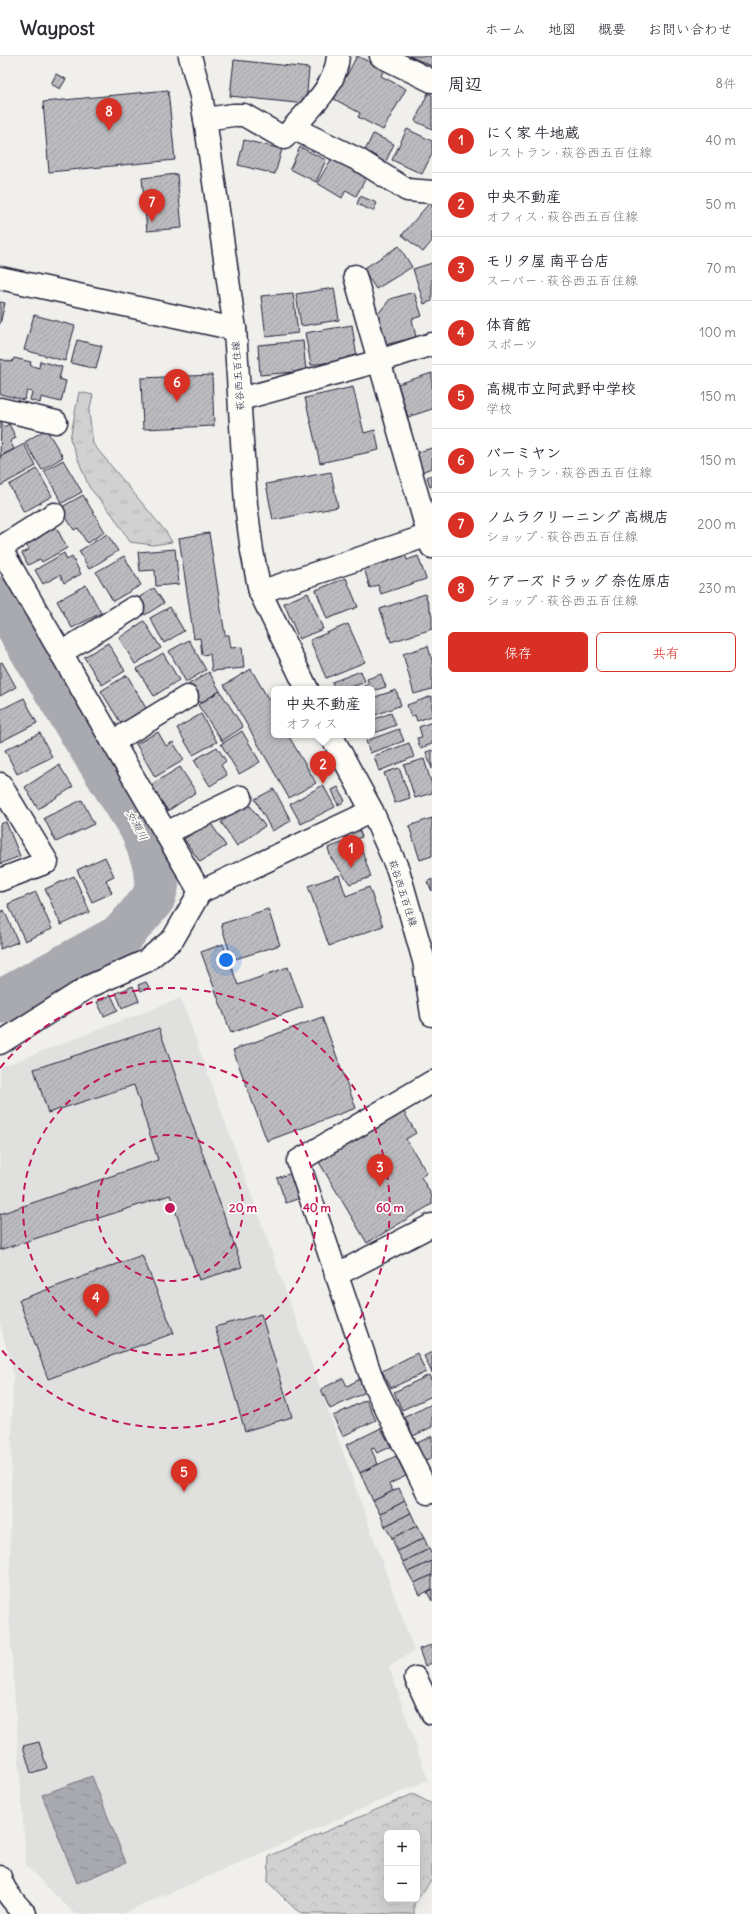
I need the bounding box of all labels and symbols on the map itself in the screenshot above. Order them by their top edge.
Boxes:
pin: 8 [96,98,122,131]
pin: 7 [139,189,165,222]
street label: 萩谷西五百住線 [229,341,247,411]
pin: 6 [164,369,190,402]
pin: 2 [310,751,336,784]
water label: 女瀬川 [123,807,151,843]
pin: 1 [338,835,364,868]
street label: 萩谷西五百住線 [386,858,420,928]
your location [216,950,236,970]
pin: 3 [367,1154,393,1187]
text: 20 m [229,1200,257,1215]
text: 40 m [303,1200,332,1215]
text: 60 m [376,1200,405,1215]
centre of rings [163,1201,177,1215]
pin: 4 [83,1284,109,1317]
pin: 5 [171,1459,197,1492]

